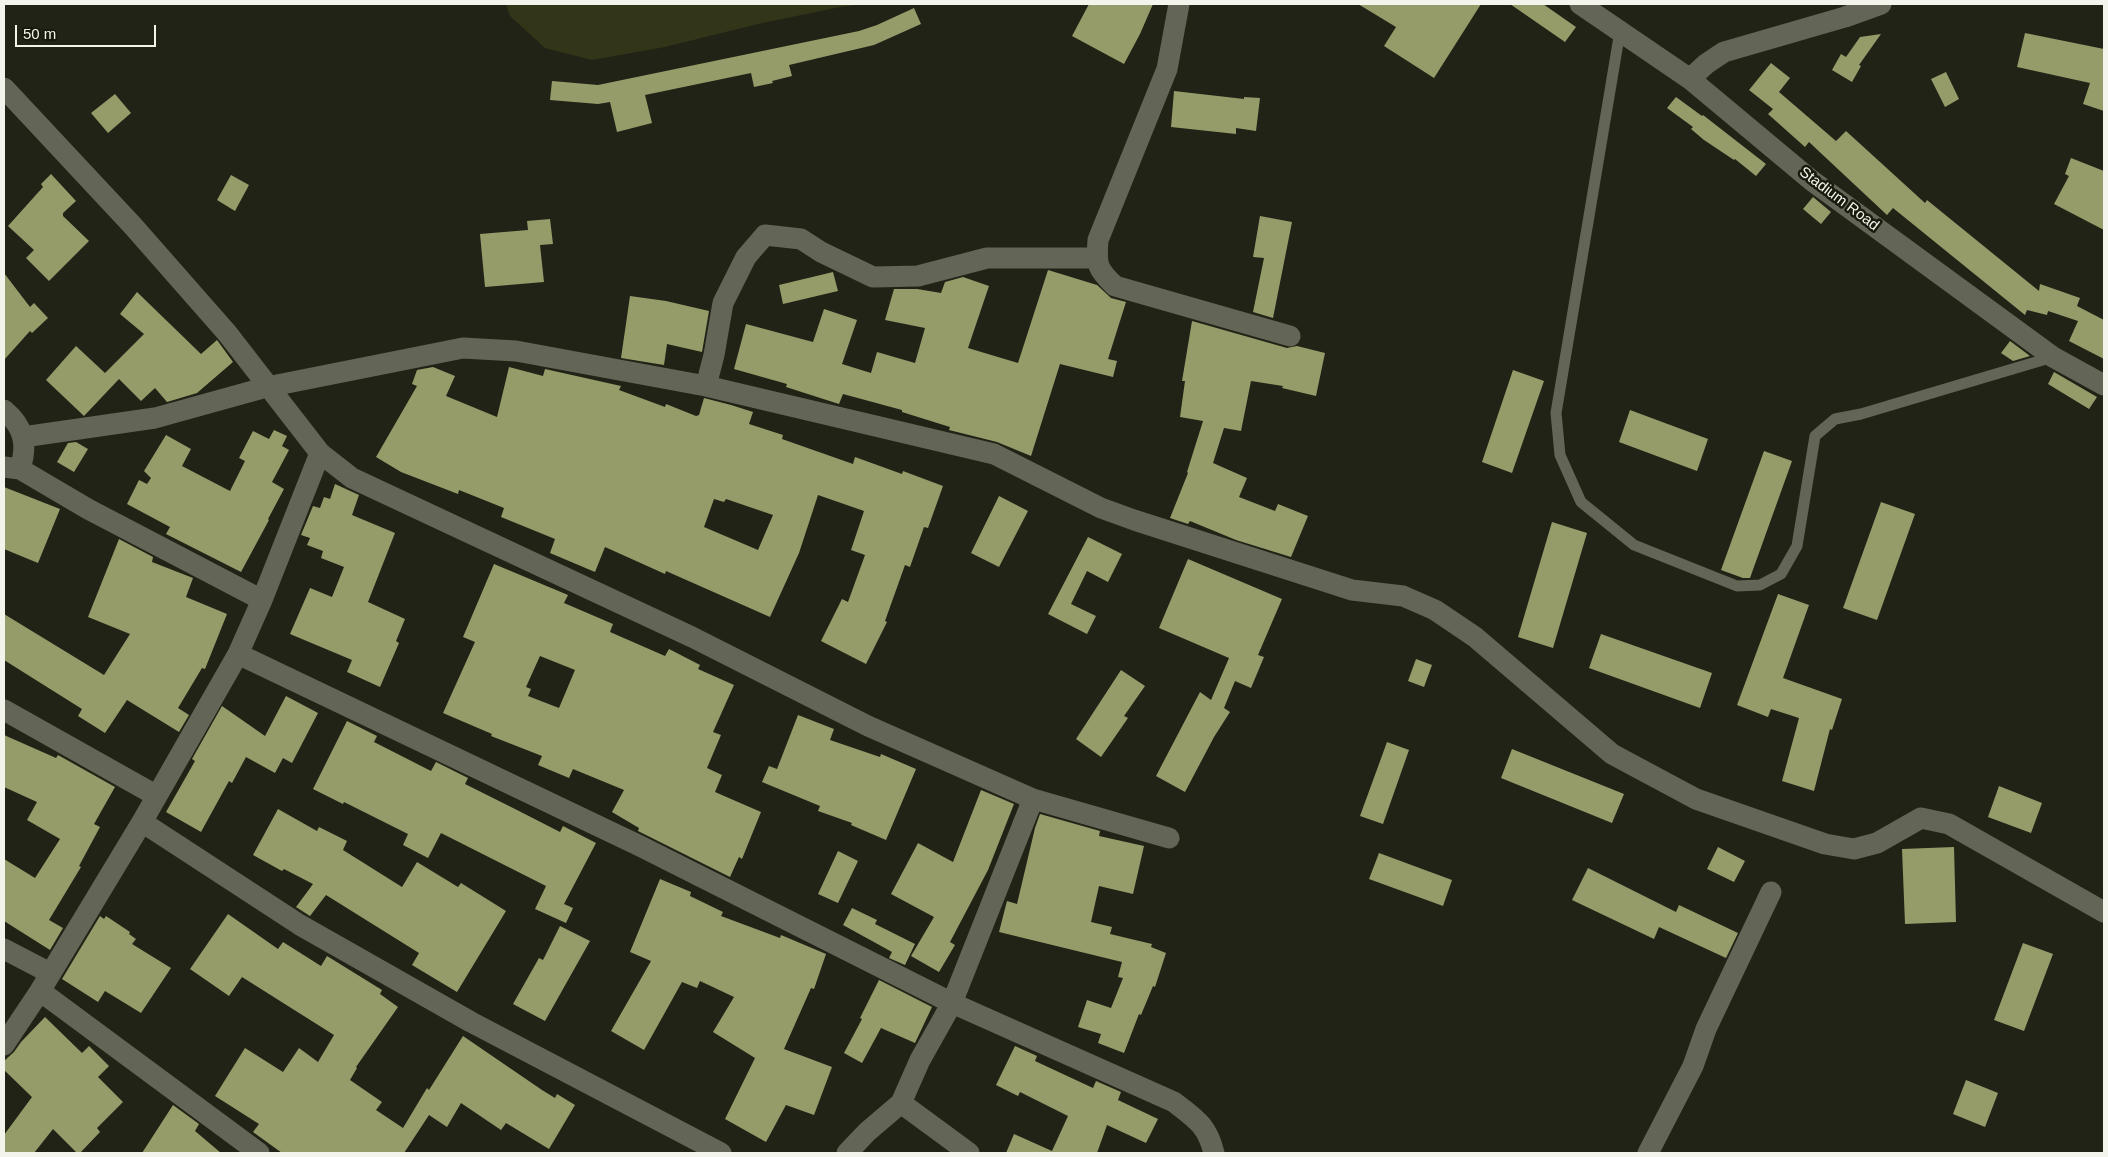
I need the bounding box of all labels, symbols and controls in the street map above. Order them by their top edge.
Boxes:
scale bar [18,15,159,47]
text: 50 m [23,25,56,42]
street label: Stadium Road [1796,163,1882,235]

